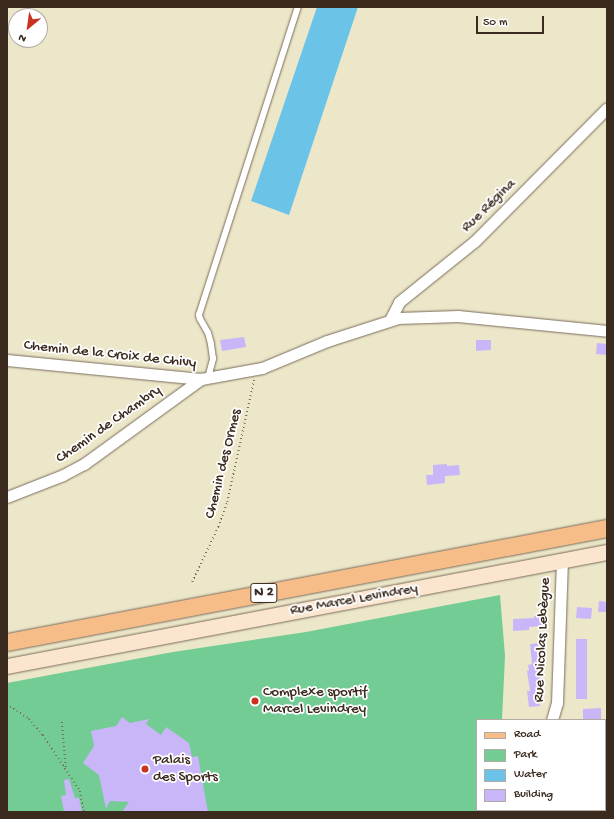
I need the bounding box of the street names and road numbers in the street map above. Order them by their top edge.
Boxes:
street label: Rue Régina [458,176,520,236]
street label: Chemin de la Croix de Chivy [23,337,197,373]
street label: Chemin de Chambry [53,382,165,468]
street label: Chemin des Ormes [202,407,246,521]
street label: Rue Nicolas Lebègue [531,577,555,703]
street label: Rue Marcel Levindrey [289,580,419,620]
road number: N 2 [250,581,278,605]

